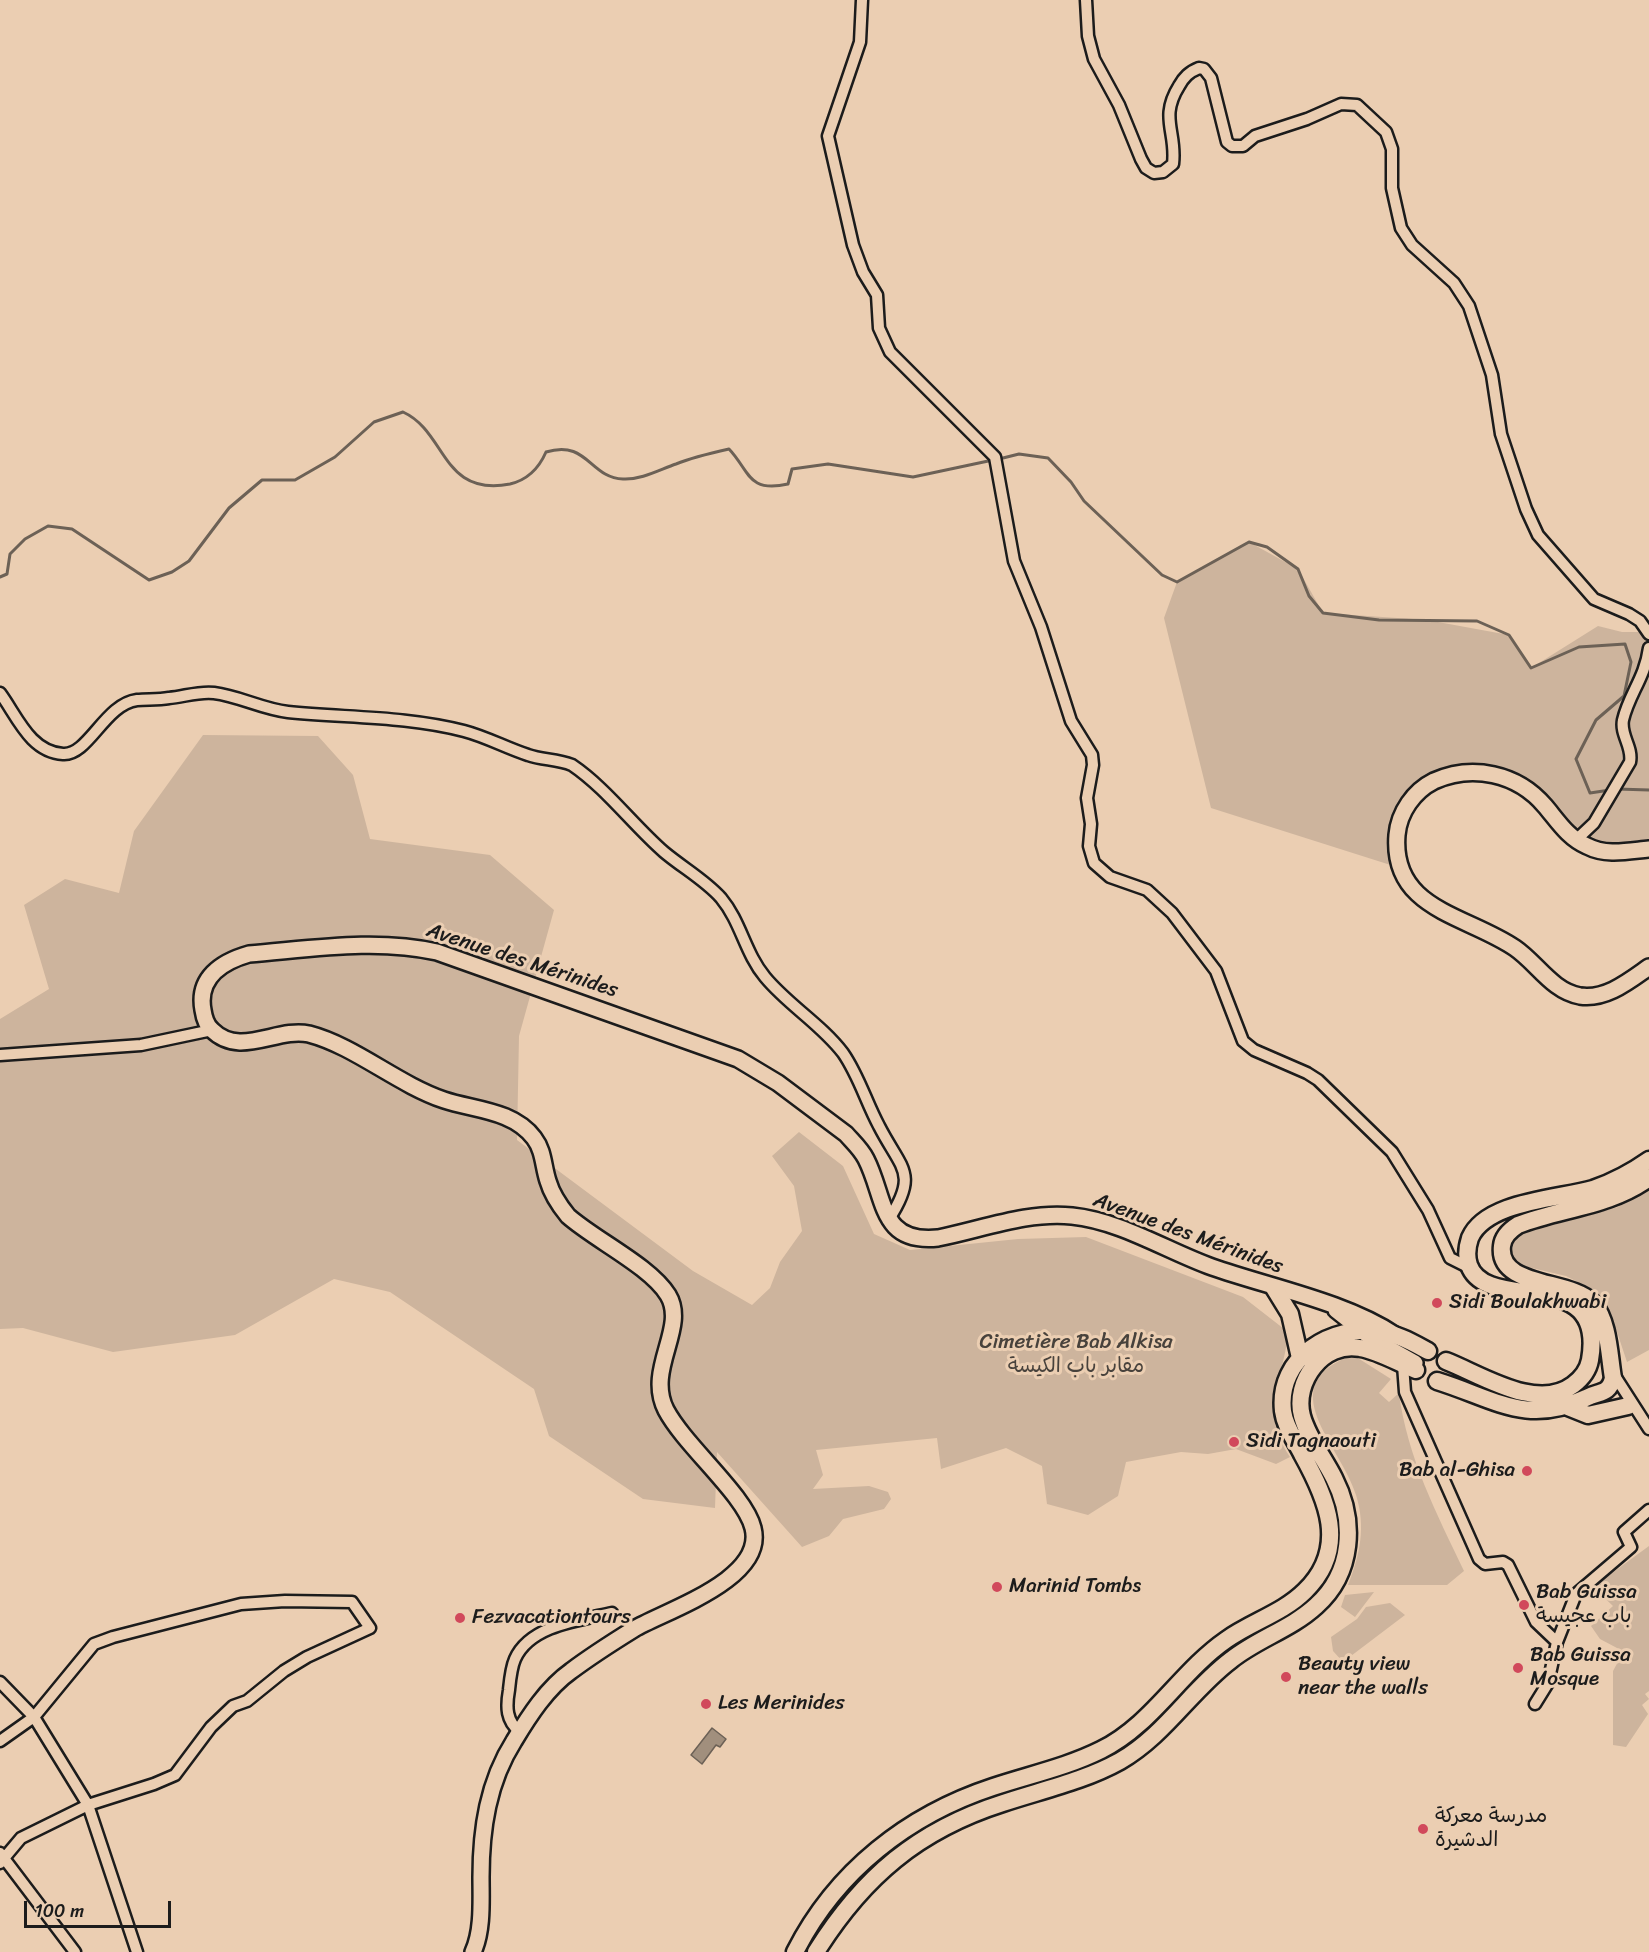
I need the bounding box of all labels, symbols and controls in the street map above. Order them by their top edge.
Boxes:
street label: Avenue des Mérinides [423,918,621,1004]
street label: Avenue des Mérinides [1090,1188,1286,1280]
place label: Sidi Boulakhwabi [1449,1290,1606,1316]
marker: Sidi Boulakhwabi [1430,1296,1444,1310]
park label: Cimetière Bab Alkisa مقابر باب الكيسة [979,1330,1173,1380]
place label: Sidi Tagnaouti [1246,1429,1376,1455]
marker: Sidi Tagnaouti [1227,1435,1241,1449]
place label: Bab al-Ghisa [1399,1458,1515,1484]
marker: Bab al-Ghisa [1520,1464,1534,1478]
place label: Marinid Tombs [1009,1574,1141,1600]
marker: Marinid Tombs [990,1580,1004,1594]
place label: Bab Guissa باب عجيسة [1536,1580,1637,1630]
marker: Bab Guissa باب عجيسة [1517,1598,1531,1612]
place label: Fezvacationtours [472,1605,631,1631]
marker: Fezvacationtours [453,1611,467,1625]
place label: Bab Guissa Mosque [1530,1643,1631,1693]
place label: Beauty view near the walls [1298,1652,1428,1702]
marker: Bab Guissa Mosque [1511,1661,1525,1675]
marker: Beauty view near the walls [1279,1670,1293,1684]
place label: Les Merinides [718,1691,845,1717]
marker: Les Merinides [699,1697,713,1711]
place label: مدرسة معركة الدشيرة [1435,1804,1547,1854]
marker: مدرسة معركة الدشيرة [1416,1822,1430,1836]
scale bar [27,1889,174,1927]
text: 100 m [35,1895,84,1927]

